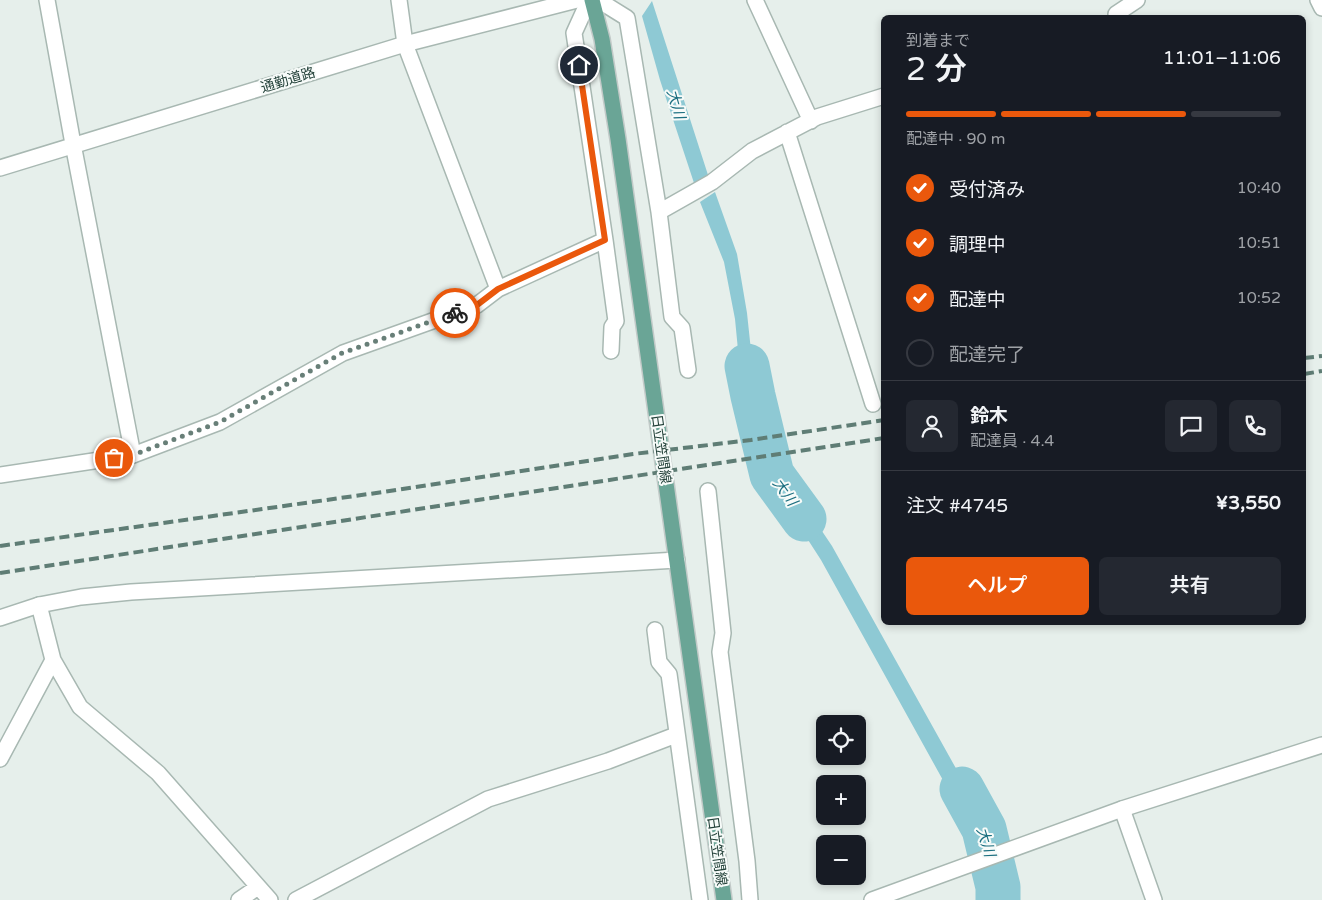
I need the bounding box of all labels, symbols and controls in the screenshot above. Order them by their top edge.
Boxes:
text: 到着まで [906,31,970,51]
pin [558,44,600,86]
text: 11:01–11:06 [1163,47,1281,69]
icon: home [565,51,593,79]
text: 2 分 [906,51,966,89]
street label: 通勤道路 [259,64,317,96]
water label: 大川 [663,87,689,123]
text: 配達中 · 90 m [906,129,1005,149]
icon: check [906,174,934,202]
text: 10:40 [1237,178,1281,198]
text: 受付済み [949,179,1025,201]
icon: check [906,229,934,257]
text: 10:51 [1237,233,1281,253]
text: 調理中 [949,234,1006,256]
icon: check [906,284,934,312]
courier [430,288,480,338]
text: 10:52 [1237,288,1281,308]
text: 配達中 [949,289,1006,311]
icon: bike [441,299,469,327]
text: 配達完了 [949,344,1025,366]
button: person [906,400,958,452]
button: chat [1165,400,1217,452]
button: phone [1229,400,1281,452]
text: 鈴木 [970,405,1008,427]
street label: 日立笠間線 [648,413,674,485]
text: 配達員 · 4.4 [970,431,1054,451]
pin [93,437,135,479]
icon: bag [100,444,128,472]
water label: 大川 [769,475,802,511]
text: ¥3,550 [1216,492,1281,514]
text: 注文 #4745 [906,495,1008,517]
button: ヘルプ [906,557,1089,615]
button: 共有 [1099,557,1281,615]
map controls [816,715,866,885]
button: locate [816,715,866,765]
button: + [816,775,866,825]
street label: 日立笠間線 [704,815,730,887]
water label: 大川 [973,825,1000,861]
button: − [816,835,866,885]

